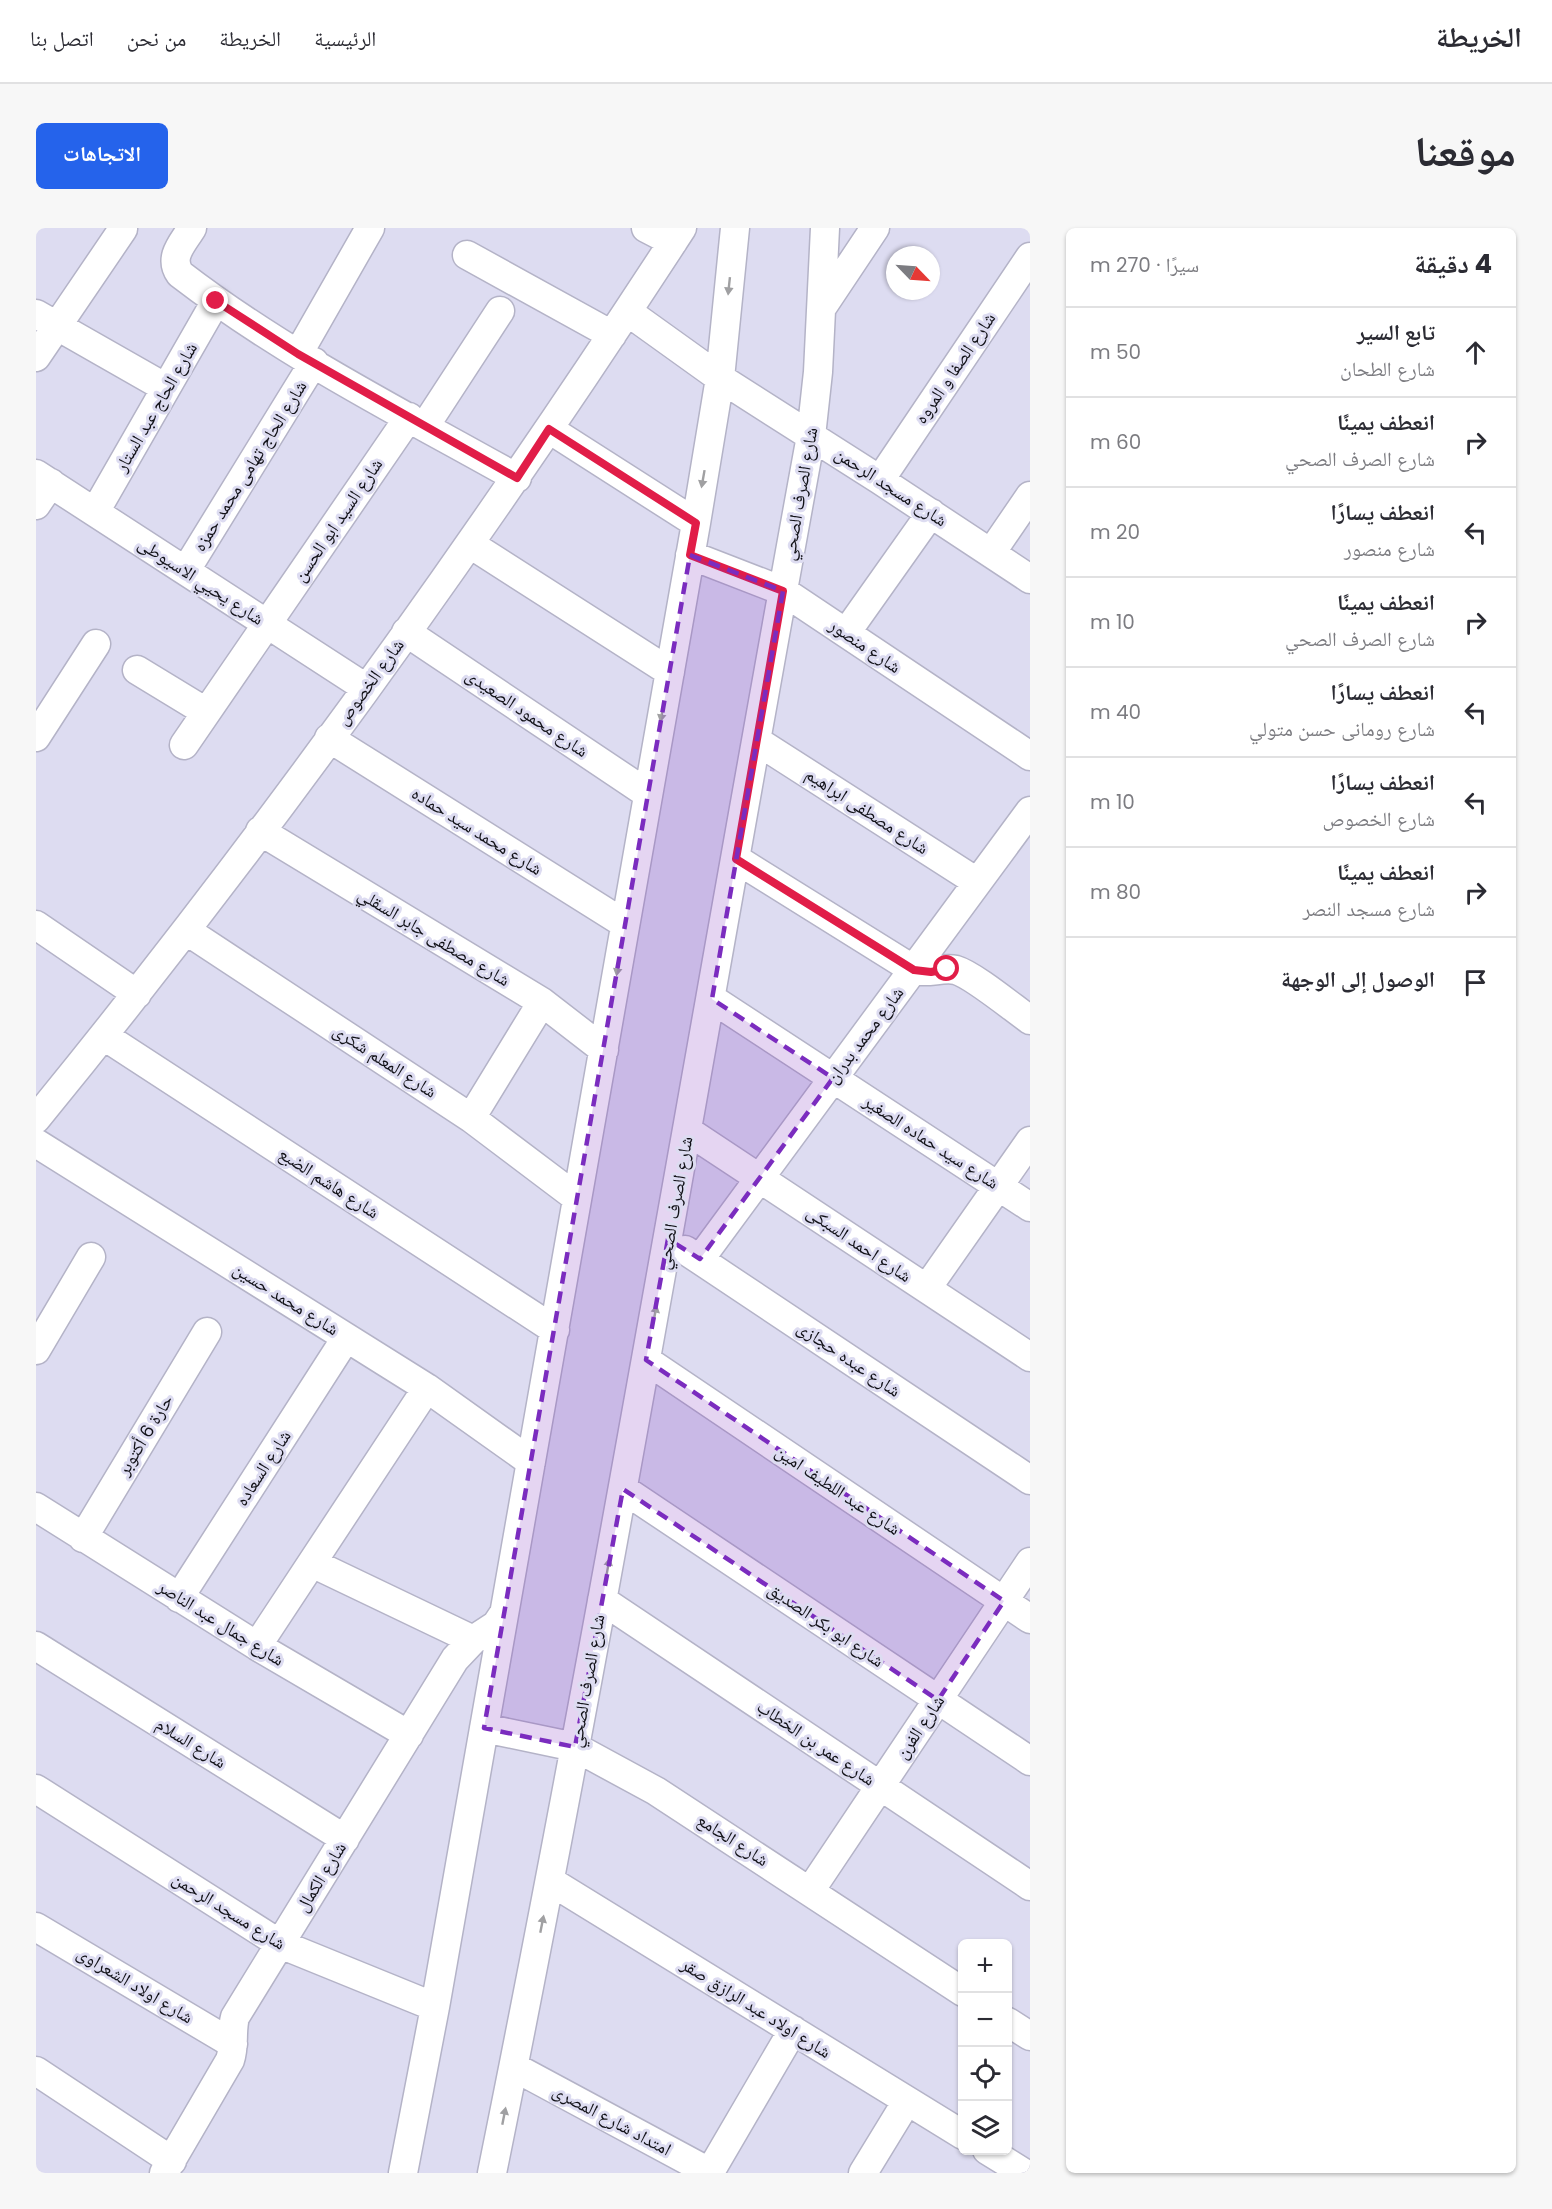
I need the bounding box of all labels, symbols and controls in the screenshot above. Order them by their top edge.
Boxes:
text: الخريطة [1436,18,1522,57]
text: اتصل بنا [30,24,94,53]
text: من نحن [127,24,186,53]
text: الخريطة [219,24,281,53]
text: الرئيسية [314,24,376,53]
text: موقعنا [1415,122,1516,181]
button: الاتجاهات [36,123,168,189]
north arrow [886,246,940,300]
text: 4 دقيقة [1414,246,1492,282]
text: سيرًا · 270 m [1090,251,1199,279]
one-way arrow [724,277,734,296]
route end [202,287,228,313]
street label: شارع الصفا و المروه [908,307,1001,428]
text: تابع السير [1357,317,1435,348]
icon: ahead [1459,336,1492,369]
street label: شارع الحاج عبد الستار [108,337,203,477]
text: 50 m [1090,338,1141,366]
text: شارع الطحان [1340,355,1435,383]
street label: شارع الحاج تهامى محمد حمزه [187,375,312,556]
text: انعطف يمينًا [1337,407,1435,438]
street label: شارع الصرف الصحي [775,425,826,563]
icon: right [1459,426,1492,459]
text: 60 m [1090,428,1141,456]
street label: شارع مسجد الرحمن [830,441,952,532]
text: شارع الصرف الصحي [1285,445,1435,473]
street label: شارع السيد ابو الحسن [287,453,388,586]
one-way arrow [698,470,707,489]
text: انعطف يسارًا [1331,497,1435,528]
icon: left [1459,516,1492,549]
text: 20 m [1090,518,1140,546]
street label: شارع يحيي الاسيوطى [132,530,269,633]
text: شارع منصور [1344,535,1435,563]
text: انعطف يمينًا [1337,587,1435,618]
icon: right [1459,606,1492,639]
text: 10 m [1090,608,1135,636]
street label: شارع منصور [824,612,906,679]
text: شارع الصرف الصحي [1285,625,1435,653]
street label: شارع الخصوص [330,633,409,730]
street label: شارع محمود الصعيدى [461,662,594,763]
text: انعطف يسارًا [1331,677,1435,708]
icon: left [1459,696,1492,729]
text: 40 m [1090,698,1141,726]
one-way arrow [658,703,667,722]
text: شارع رومانى حسن متولي [1249,715,1435,743]
street label: شارع مصطفى ابراهيم [801,761,934,860]
text: انعطف يسارًا [1331,767,1435,798]
street label: شارع محمد سيد حماده [407,780,547,881]
icon: left [1459,786,1492,819]
text: 10 m [1090,788,1135,816]
text: شارع الخصوص [1322,805,1435,833]
text: انعطف يمينًا [1337,857,1435,888]
icon: right [1459,876,1492,909]
text: 80 m [1090,878,1141,906]
street label: شارع مصطفى جابر السقلي [352,881,515,994]
text: شارع مسجد النصر [1303,895,1435,923]
route start [933,955,959,981]
one-way arrow [613,958,622,977]
text: الوصول إلى الوجهة [1281,964,1435,995]
icon: arrive [1459,966,1492,999]
street label: شارع محمد بدران [820,981,909,1088]
street label: شارع المعلم شكرى [328,1018,442,1104]
street label: شارع سيد حماده الصغير [858,1088,1004,1195]
street label: شارع الصرف الصحي [650,1134,701,1272]
street label: شارع هاشم الضبع [274,1141,384,1224]
street label: شارع احمد السبكى [802,1199,917,1288]
street label: شارع محمد حسين [229,1256,344,1341]
one-way arrow [651,1304,660,1323]
street label: شارع عبده حجازى [792,1315,906,1403]
street label: حارة 6 أكتوبر [110,1390,179,1481]
street label: شارع السعاده [229,1425,296,1511]
street label: شارع عبد اللطيف امين [771,1438,906,1541]
one-way arrow [604,1558,613,1577]
street label: شارع جمال عبد الناصر [152,1573,289,1672]
street label: شارع ابو بكر الصديق [763,1576,889,1673]
street label: شارع الصرف الصحي [562,1612,613,1750]
street label: شارع الفرن [889,1690,950,1764]
street label: شارع عمر بن الخطاب [752,1694,880,1791]
street label: شارع السلام [151,1711,231,1774]
street label: شارع الجامع [693,1807,774,1872]
street label: شارع الكمال [289,1837,352,1916]
street label: شارع مسجد الرحمن [168,1866,291,1955]
one-way arrow [538,1915,547,1934]
map controls [958,1939,1012,2155]
button: + [958,1939,1012,1993]
street label: شارع اولاد الشعراوى [72,1940,198,2029]
street label: شارع اولاد عبد الرازق صقر [676,1951,836,2064]
button: − [958,1993,1012,2047]
button: locate [958,2047,1012,2101]
street label: امتداد شارع المصرى [549,2078,676,2161]
button: layers [958,2101,1012,2155]
one-way arrow [500,2106,509,2125]

